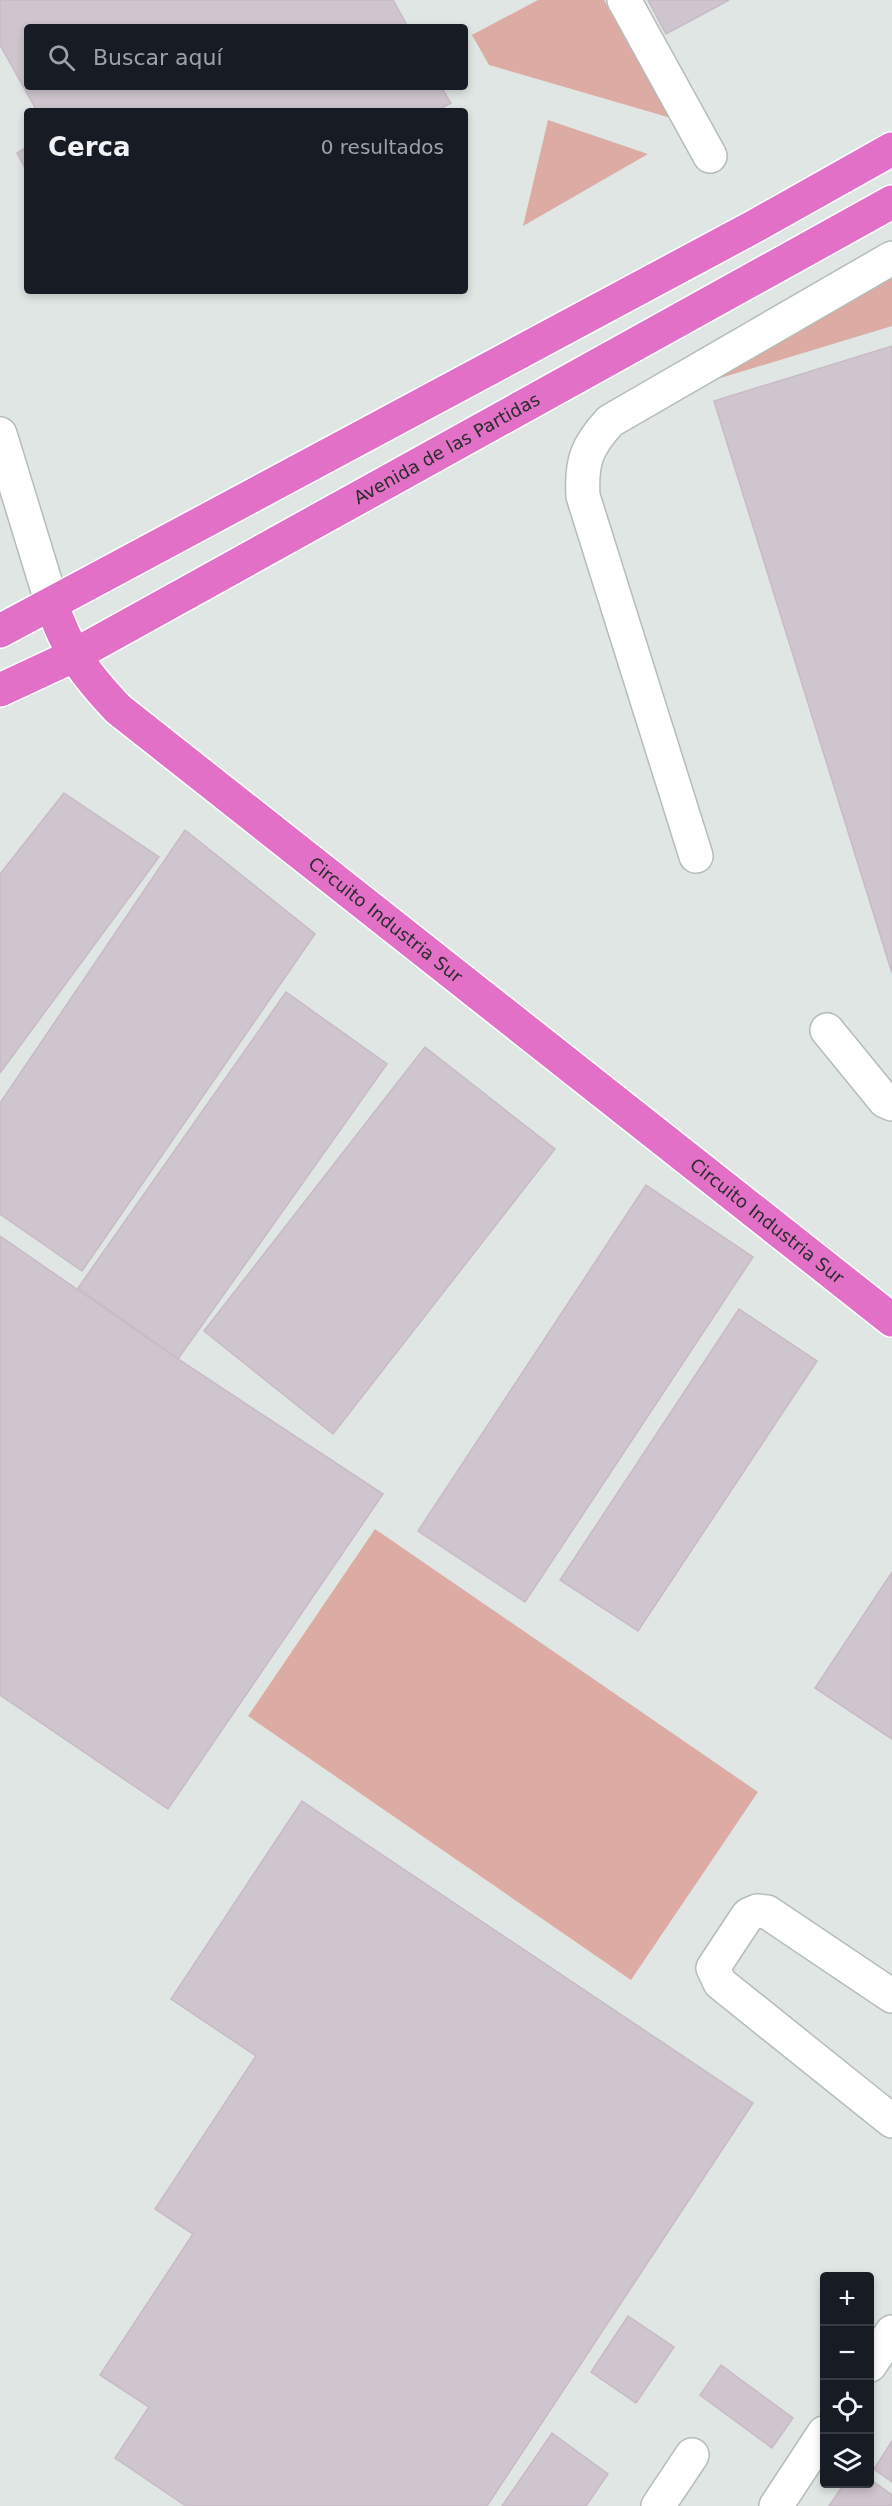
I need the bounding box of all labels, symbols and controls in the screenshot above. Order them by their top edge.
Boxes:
search box [24,24,468,90]
icon: search [45,41,78,74]
text: Buscar aquí [93,45,223,70]
text: Cerca [48,132,131,162]
text: 0 resultados [321,135,444,159]
street label: Avenida de las Partidas [350,388,543,508]
street label: Circuito Industria Sur [305,853,467,987]
street label: Circuito Industria Sur [686,1154,849,1288]
map controls [820,2272,874,2488]
button: + [820,2272,874,2326]
button: − [820,2326,874,2380]
button: locate [820,2380,874,2434]
button: layers [820,2434,874,2488]

